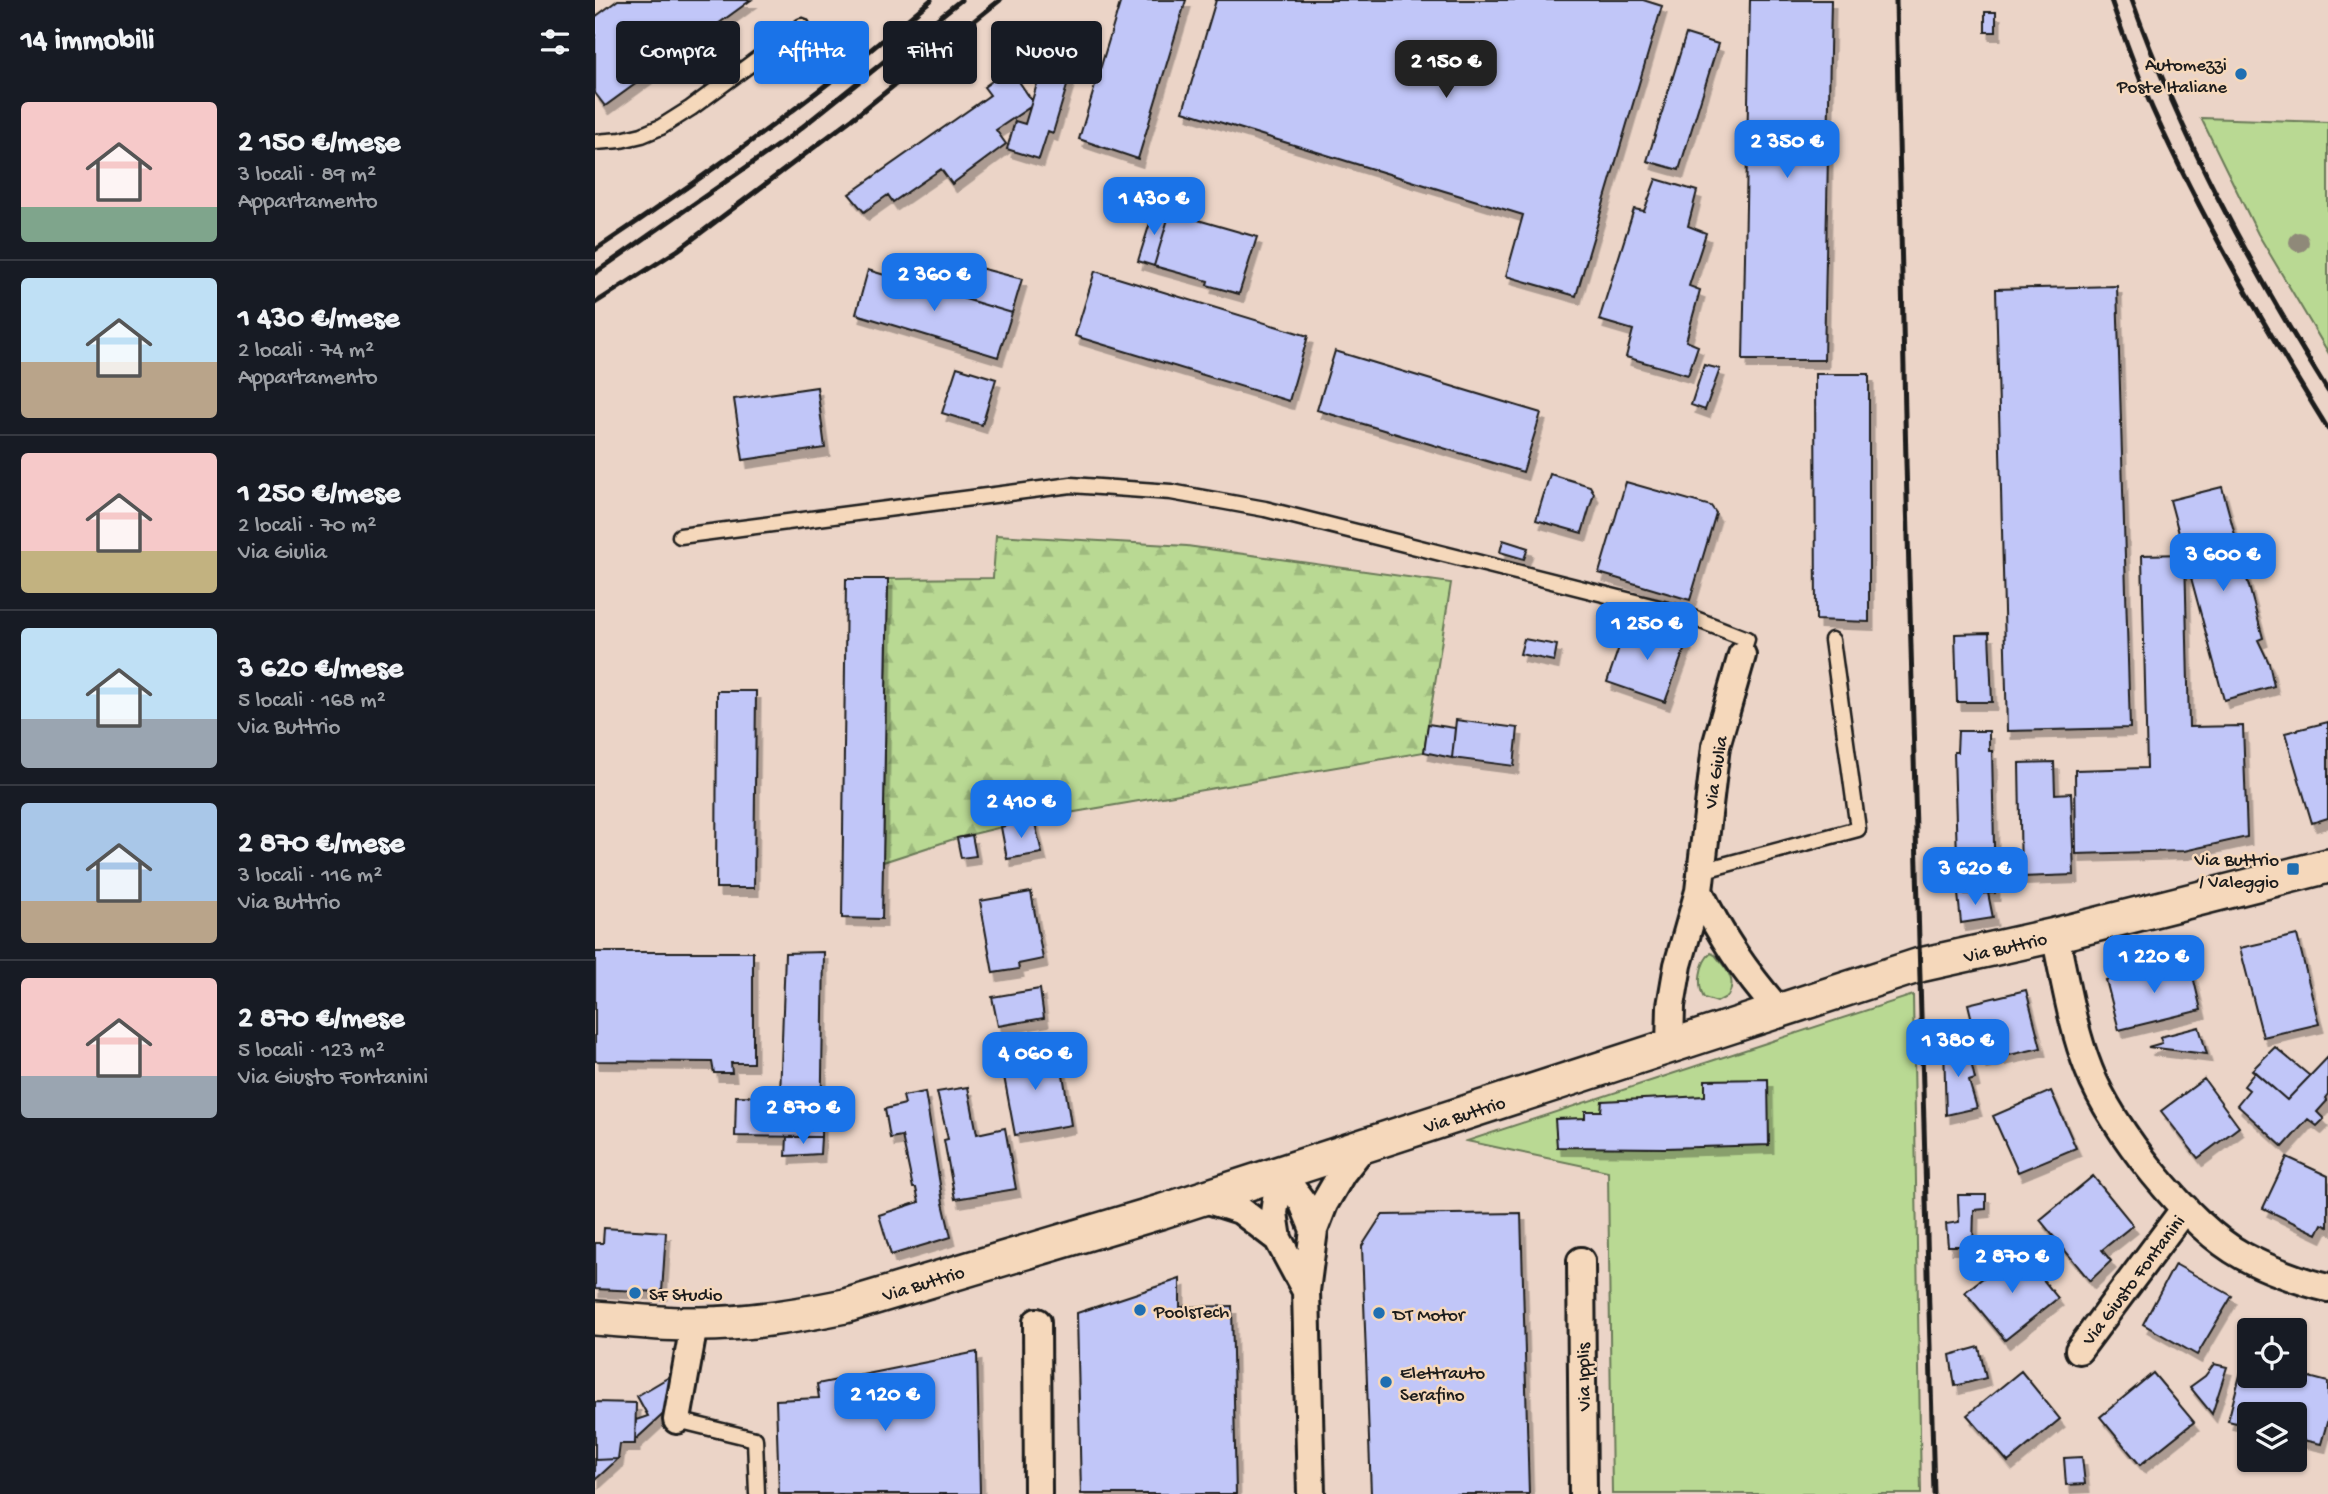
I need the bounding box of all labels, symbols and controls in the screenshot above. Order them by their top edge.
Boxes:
chip: Compra [616,21,740,84]
chip: Affitta [754,21,869,84]
chip: Filtri [883,21,977,84]
chip: Nuovo [991,21,1102,84]
icon: filters [536,23,574,61]
text: 14 immobili [21,25,155,60]
pin: 2 150 € [1381,41,1511,100]
text: 2 150 € [1411,49,1481,76]
place label: Automezzi Poste Italiane [2116,55,2227,100]
marker: Automezzi Poste Italiane [2233,66,2249,82]
pin: 2 350 € [1722,120,1852,180]
text: 2 150 €/mese [238,127,400,162]
text: 2 350 € [1751,129,1823,156]
icon: home [77,130,161,214]
text: 3 locali · 89 m² [238,162,376,189]
pin: 1 430 € [1089,177,1219,237]
text: 1 430 € [1119,186,1189,213]
text: Appartamento [238,189,378,216]
pin: 2 360 € [869,254,999,313]
text: 2 360 € [898,262,970,289]
text: 1 430 €/mese [238,303,400,338]
icon: home [77,306,161,390]
text: 2 locali · 74 m² [238,338,374,365]
text: Appartamento [238,365,378,392]
text: 1 250 €/mese [238,478,400,513]
icon: home [77,481,161,565]
text: 2 locali · 70 m² [238,513,376,540]
pin: 3 600 € [2158,534,2288,593]
text: Via Giulia [238,540,327,567]
text: 3 600 € [2186,542,2260,569]
pin: 1 250 € [1582,602,1712,662]
text: 1 250 € [1612,611,1682,638]
text: 3 620 €/mese [238,653,403,688]
icon: home [77,656,161,740]
text: 5 locali · 168 m² [238,688,386,715]
text: Via Buttrio [238,715,340,742]
street label: Via Giulia [1700,733,1735,812]
pin: 2 410 € [956,780,1086,840]
text: 2 410 € [986,789,1056,816]
text: 2 870 €/mese [238,828,404,863]
icon: home [77,831,161,915]
pin: 3 620 € [1910,848,2040,907]
place label: Via Buttrio / Valeggio [2193,850,2279,895]
text: 3 620 € [1939,856,2011,883]
marker: Via Buttrio / Valeggio [2285,861,2301,877]
text: 3 locali · 116 m² [238,863,382,890]
text: Via Buttrio [238,890,340,917]
street label: Via Buttrio [1961,929,2050,970]
pin: 1 220 € [2089,936,2219,995]
text: 1 220 € [2119,944,2189,971]
text: 2 870 €/mese [238,1003,404,1038]
icon: home [77,1006,161,1090]
pin: 1 380 € [1893,1020,2023,1079]
text: 1 380 € [1922,1028,1994,1055]
pin: 4 060 € [970,1032,1100,1092]
text: 5 locali · 123 m² [238,1038,385,1065]
text: 4 060 € [998,1041,1072,1068]
text: Via Giusto Fontanini [238,1065,428,1092]
pin: 2 870 € [738,1086,868,1146]
street label: Via Buttrio [1420,1092,1509,1141]
text: 2 870 € [766,1095,840,1122]
street label: Via Giusto Fontanini [2078,1211,2191,1352]
pin: 2 870 € [1947,1236,2077,1295]
text: 2 870 € [1975,1244,2049,1271]
street label: Via Buttrio [879,1262,968,1309]
marker: SF Studio [627,1285,643,1301]
place label: SF Studio [649,1285,723,1308]
marker: PoolsTech [1132,1302,1148,1318]
place label: PoolsTech [1153,1302,1229,1325]
marker: DT Motor [1371,1305,1387,1321]
place label: DT Motor [1391,1305,1467,1328]
map controls [2237,1318,2307,1472]
button: locate [2237,1318,2307,1388]
street label: Via Ipplis [1573,1342,1598,1412]
place label: Elettrauto Serafino [1400,1363,1485,1408]
pin: 2 120 € [820,1374,950,1433]
marker: Elettrauto Serafino [1378,1374,1394,1390]
text: 2 120 € [850,1382,920,1409]
button: layers [2237,1402,2307,1472]

